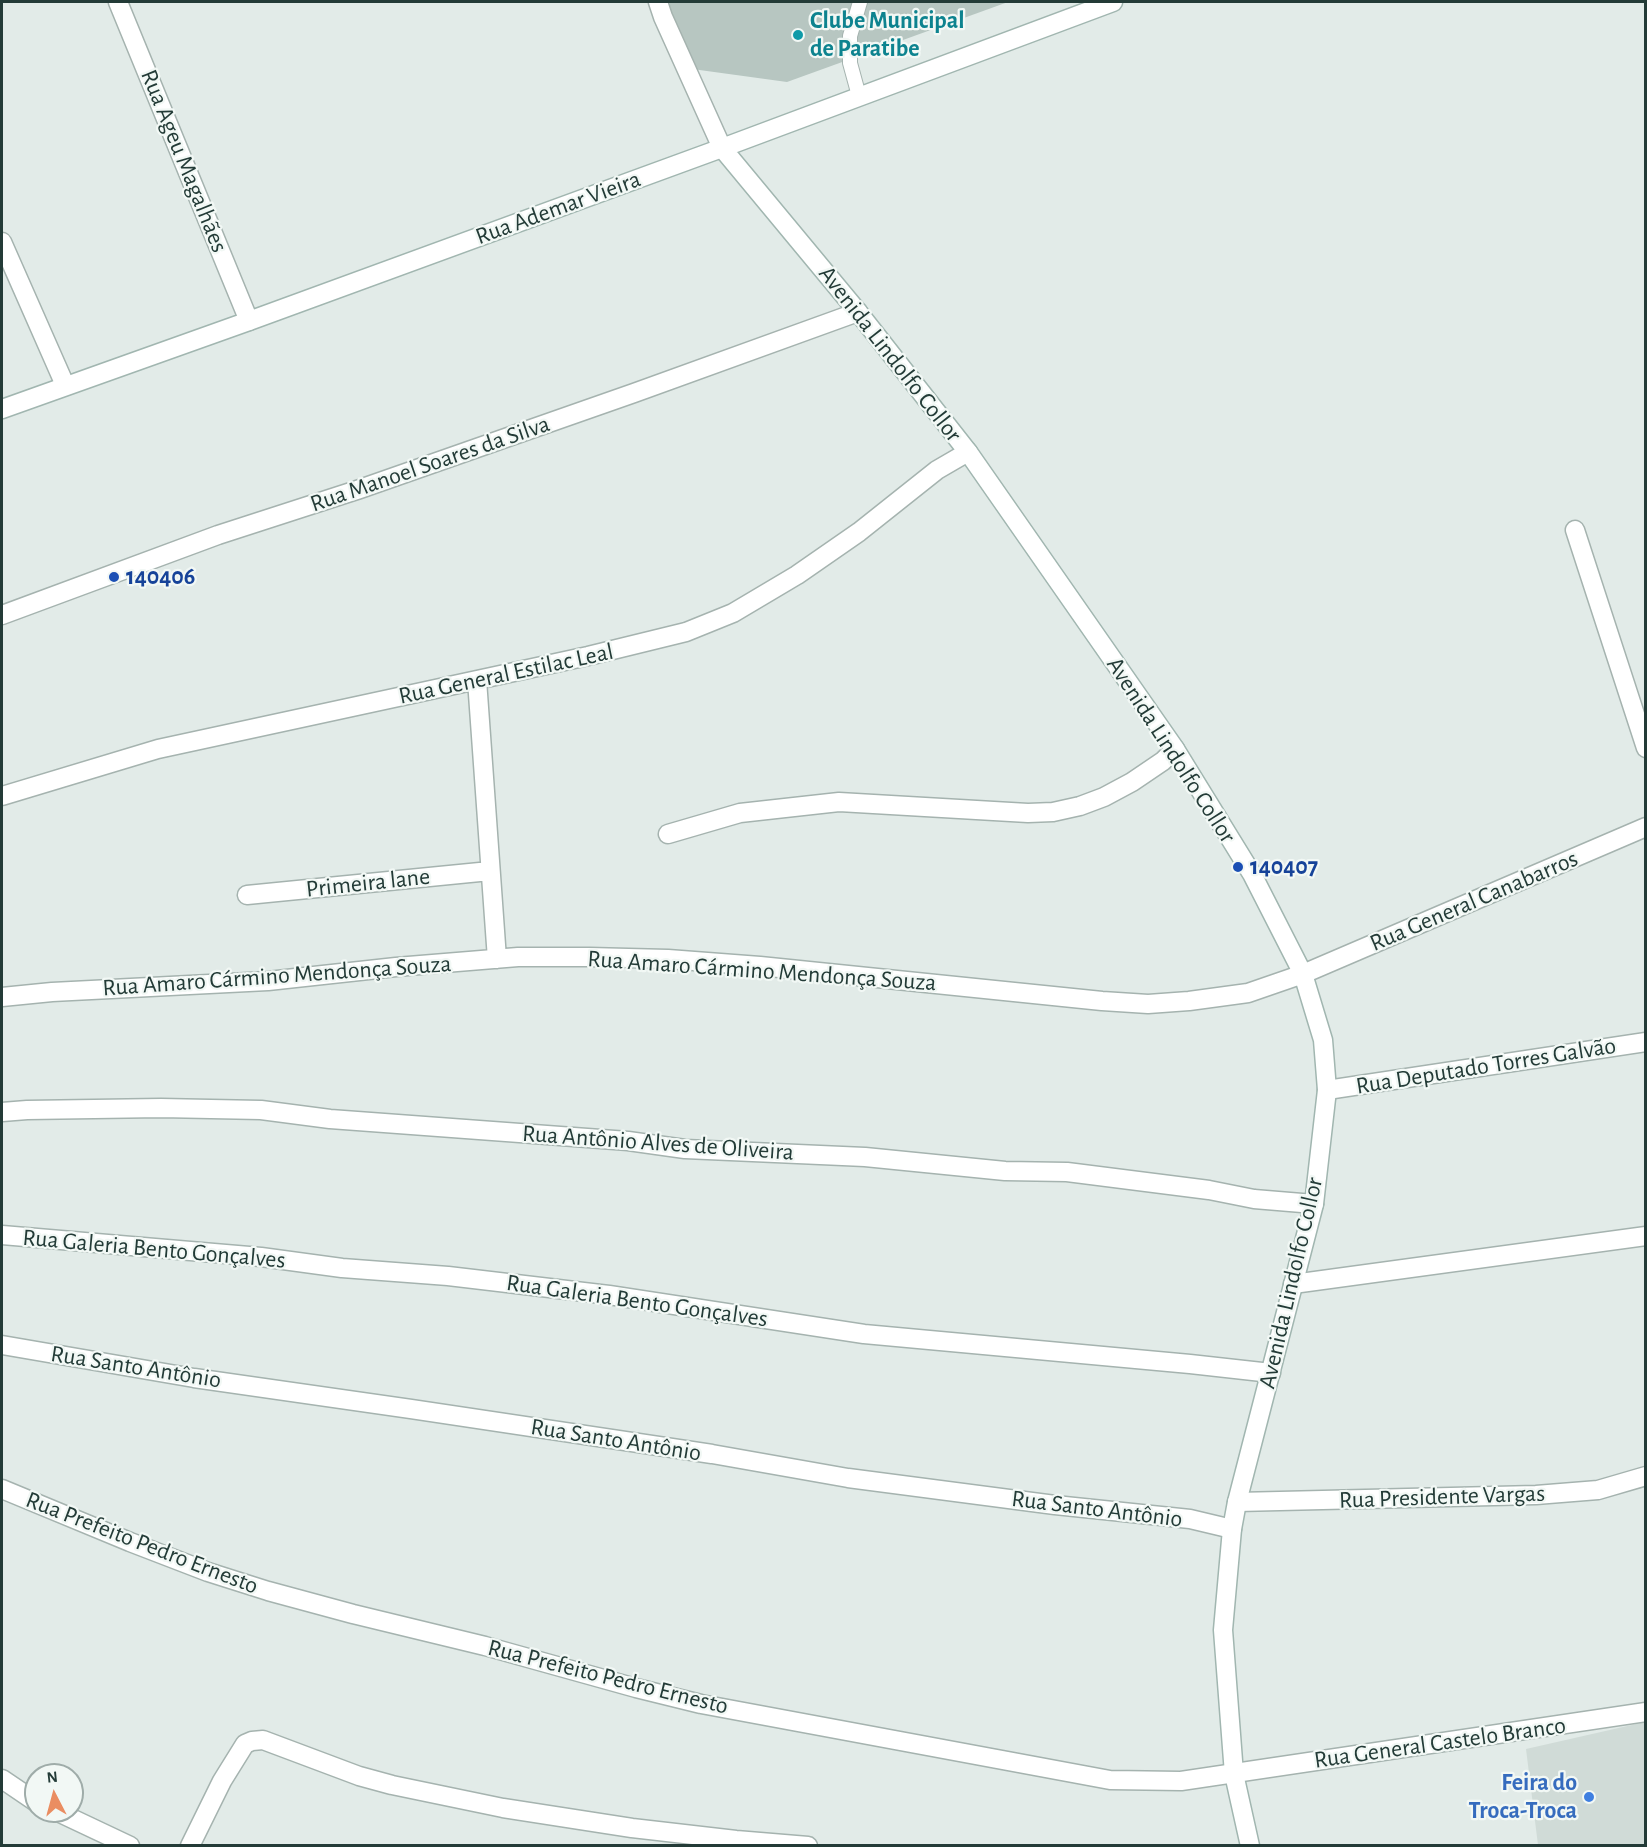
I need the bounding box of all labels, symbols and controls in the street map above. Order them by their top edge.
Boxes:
place label: Clube Municipal de Paratibe [810,7,965,63]
marker: Clube Municipal de Paratibe [791,28,805,42]
street label: Rua Ageu Magalhães [134,65,234,257]
street label: Rua Ademar Vieira [471,165,645,251]
street label: Avenida Lindolfo Collor [812,260,968,448]
street label: Rua Manoel Soares da Silva [307,409,553,519]
place label: 140406 [126,563,195,591]
marker: 140406 [107,570,121,584]
street label: Rua General Estilac Leal [396,637,616,711]
street label: Avenida Lindolfo Collor [1100,652,1242,848]
street label: Rua General Canabarros [1366,844,1582,958]
place label: 140407 [1250,853,1318,881]
marker: 140407 [1231,860,1245,874]
street label: Primeira lane [305,862,431,904]
street label: Rua Amaro Cármino Mendonça Souza [587,944,937,998]
street label: Rua Amaro Cármino Mendonça Souza [102,949,452,1003]
street label: Rua Deputado Torres Galvão [1354,1031,1618,1101]
street label: Rua Antônio Alves de Oliveira [521,1119,795,1167]
street label: Avenida Lindolfo Collor [1253,1175,1329,1391]
street label: Rua Galeria Bento Gonçalves [21,1223,287,1275]
street label: Rua Galeria Bento Gonçalves [504,1268,770,1334]
street label: Rua Santo Antônio [49,1339,223,1395]
street label: Rua Santo Antônio [529,1412,703,1468]
street label: Rua Presidente Vargas [1338,1479,1546,1515]
street label: Rua Santo Antônio [1010,1484,1184,1534]
street label: Rua Prefeito Pedro Ernesto [22,1485,262,1601]
street label: Rua Prefeito Pedro Ernesto [485,1633,731,1721]
street label: Rua General Castelo Branco [1312,1711,1568,1775]
north arrow [24,1763,84,1823]
text: N [46,1769,59,1786]
place label: Feira do Troca-Troca [1468,1769,1577,1825]
marker: Feira do Troca-Troca [1582,1790,1596,1804]

